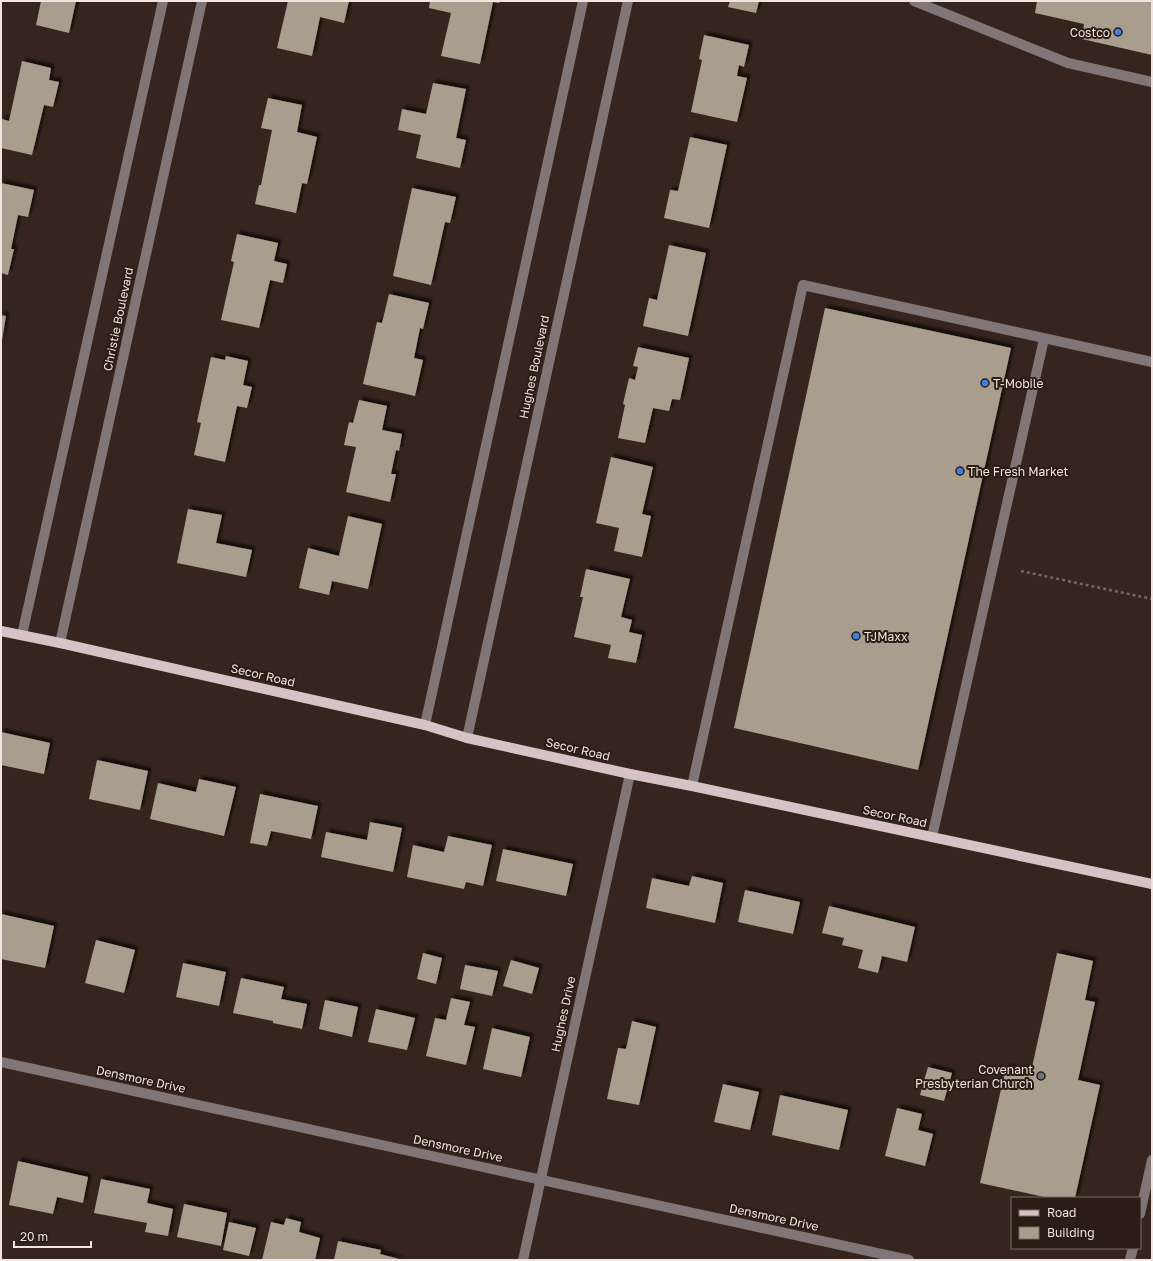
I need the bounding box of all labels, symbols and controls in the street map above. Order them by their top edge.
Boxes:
place label: Costco [1070,25,1110,40]
marker: Costco [1113,27,1123,37]
street label: Christie Boulevard [100,266,136,372]
street label: Hughes Boulevard [516,314,552,420]
place label: T-Mobile [993,376,1043,391]
marker: T-Mobile [980,378,990,388]
place label: The Fresh Market [968,464,1068,479]
marker: The Fresh Market [955,466,965,476]
place label: TJMaxx [864,629,908,644]
marker: TJMaxx [851,631,861,641]
street label: Secor Road [229,660,297,690]
street label: Secor Road [544,734,612,764]
street label: Secor Road [861,802,929,830]
street label: Hughes Drive [548,975,578,1053]
street label: Densmore Drive [95,1062,187,1096]
place label: Covenant Presbyterian Church [915,1062,1033,1091]
marker: Covenant Presbyterian Church [1036,1071,1046,1081]
street label: Densmore Drive [412,1131,504,1165]
legend [1011,1197,1141,1249]
street label: Densmore Drive [728,1200,820,1234]
text: Road [1047,1205,1076,1220]
scale bar [14,1223,91,1249]
text: Building [1047,1225,1095,1240]
text: 20 m [20,1229,48,1244]

